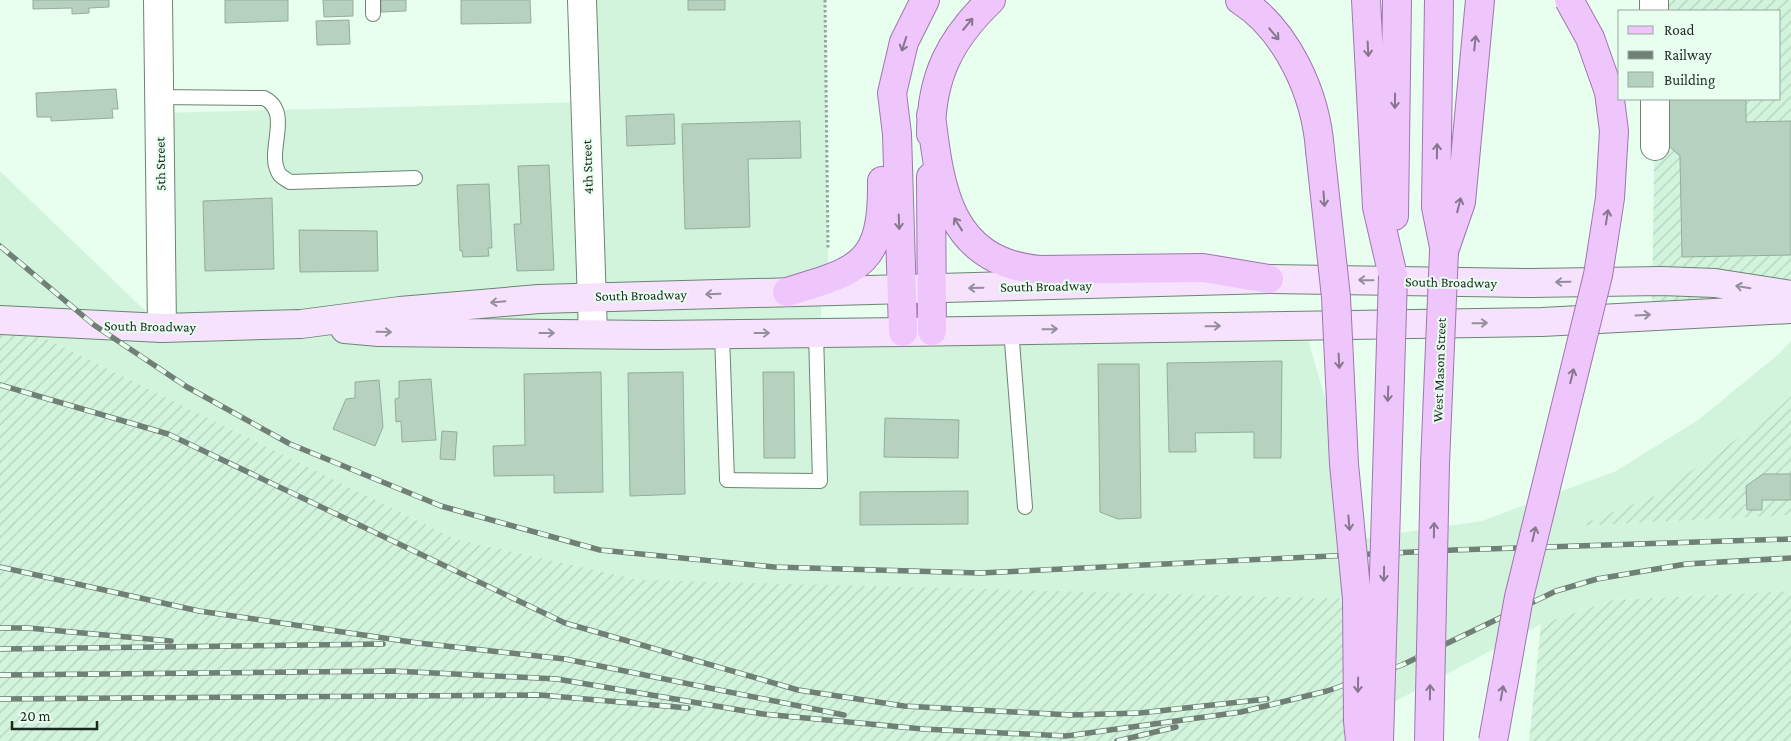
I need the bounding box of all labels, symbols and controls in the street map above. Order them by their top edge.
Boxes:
legend [1618,10,1781,100]
one-way arrow [962,17,974,30]
text: Road [1664,22,1695,38]
one-way arrow [1269,28,1280,41]
one-way arrow [899,36,909,52]
one-way arrow [1470,36,1480,52]
one-way arrow [1363,40,1372,56]
text: Railway [1664,47,1712,64]
text: Building [1664,72,1715,89]
one-way arrow [1391,93,1400,109]
street label: 5th Street [152,136,168,191]
street label: 4th Street [578,139,596,195]
one-way arrow [1432,143,1442,159]
one-way arrow [1319,191,1329,207]
one-way arrow [1455,197,1464,213]
one-way arrow [1603,210,1613,226]
one-way arrow [894,214,904,230]
one-way arrow [952,217,962,231]
street label: South Broadway [1405,273,1498,291]
one-way arrow [1358,276,1374,285]
street label: South Broadway [1000,277,1093,295]
one-way arrow [1556,277,1572,287]
one-way arrow [1735,281,1751,291]
one-way arrow [968,283,984,293]
street label: South Broadway [595,286,688,304]
one-way arrow [705,289,721,299]
one-way arrow [490,297,506,307]
one-way arrow [1634,310,1650,319]
street label: South Broadway [104,317,197,335]
street label: West Mason Street [1429,317,1449,423]
one-way arrow [1472,318,1488,327]
one-way arrow [1204,321,1221,331]
one-way arrow [1042,324,1058,334]
one-way arrow [376,327,392,337]
one-way arrow [753,328,769,338]
one-way arrow [538,329,554,338]
one-way arrow [1335,352,1344,368]
one-way arrow [1568,368,1577,384]
one-way arrow [1384,386,1393,402]
one-way arrow [1345,514,1354,530]
one-way arrow [1429,522,1439,538]
one-way arrow [1530,526,1539,542]
one-way arrow [1379,566,1388,582]
one-way arrow [1353,676,1363,693]
one-way arrow [1426,685,1435,701]
one-way arrow [1497,685,1507,701]
scale bar [12,698,98,730]
text: 20 m [20,708,51,724]

